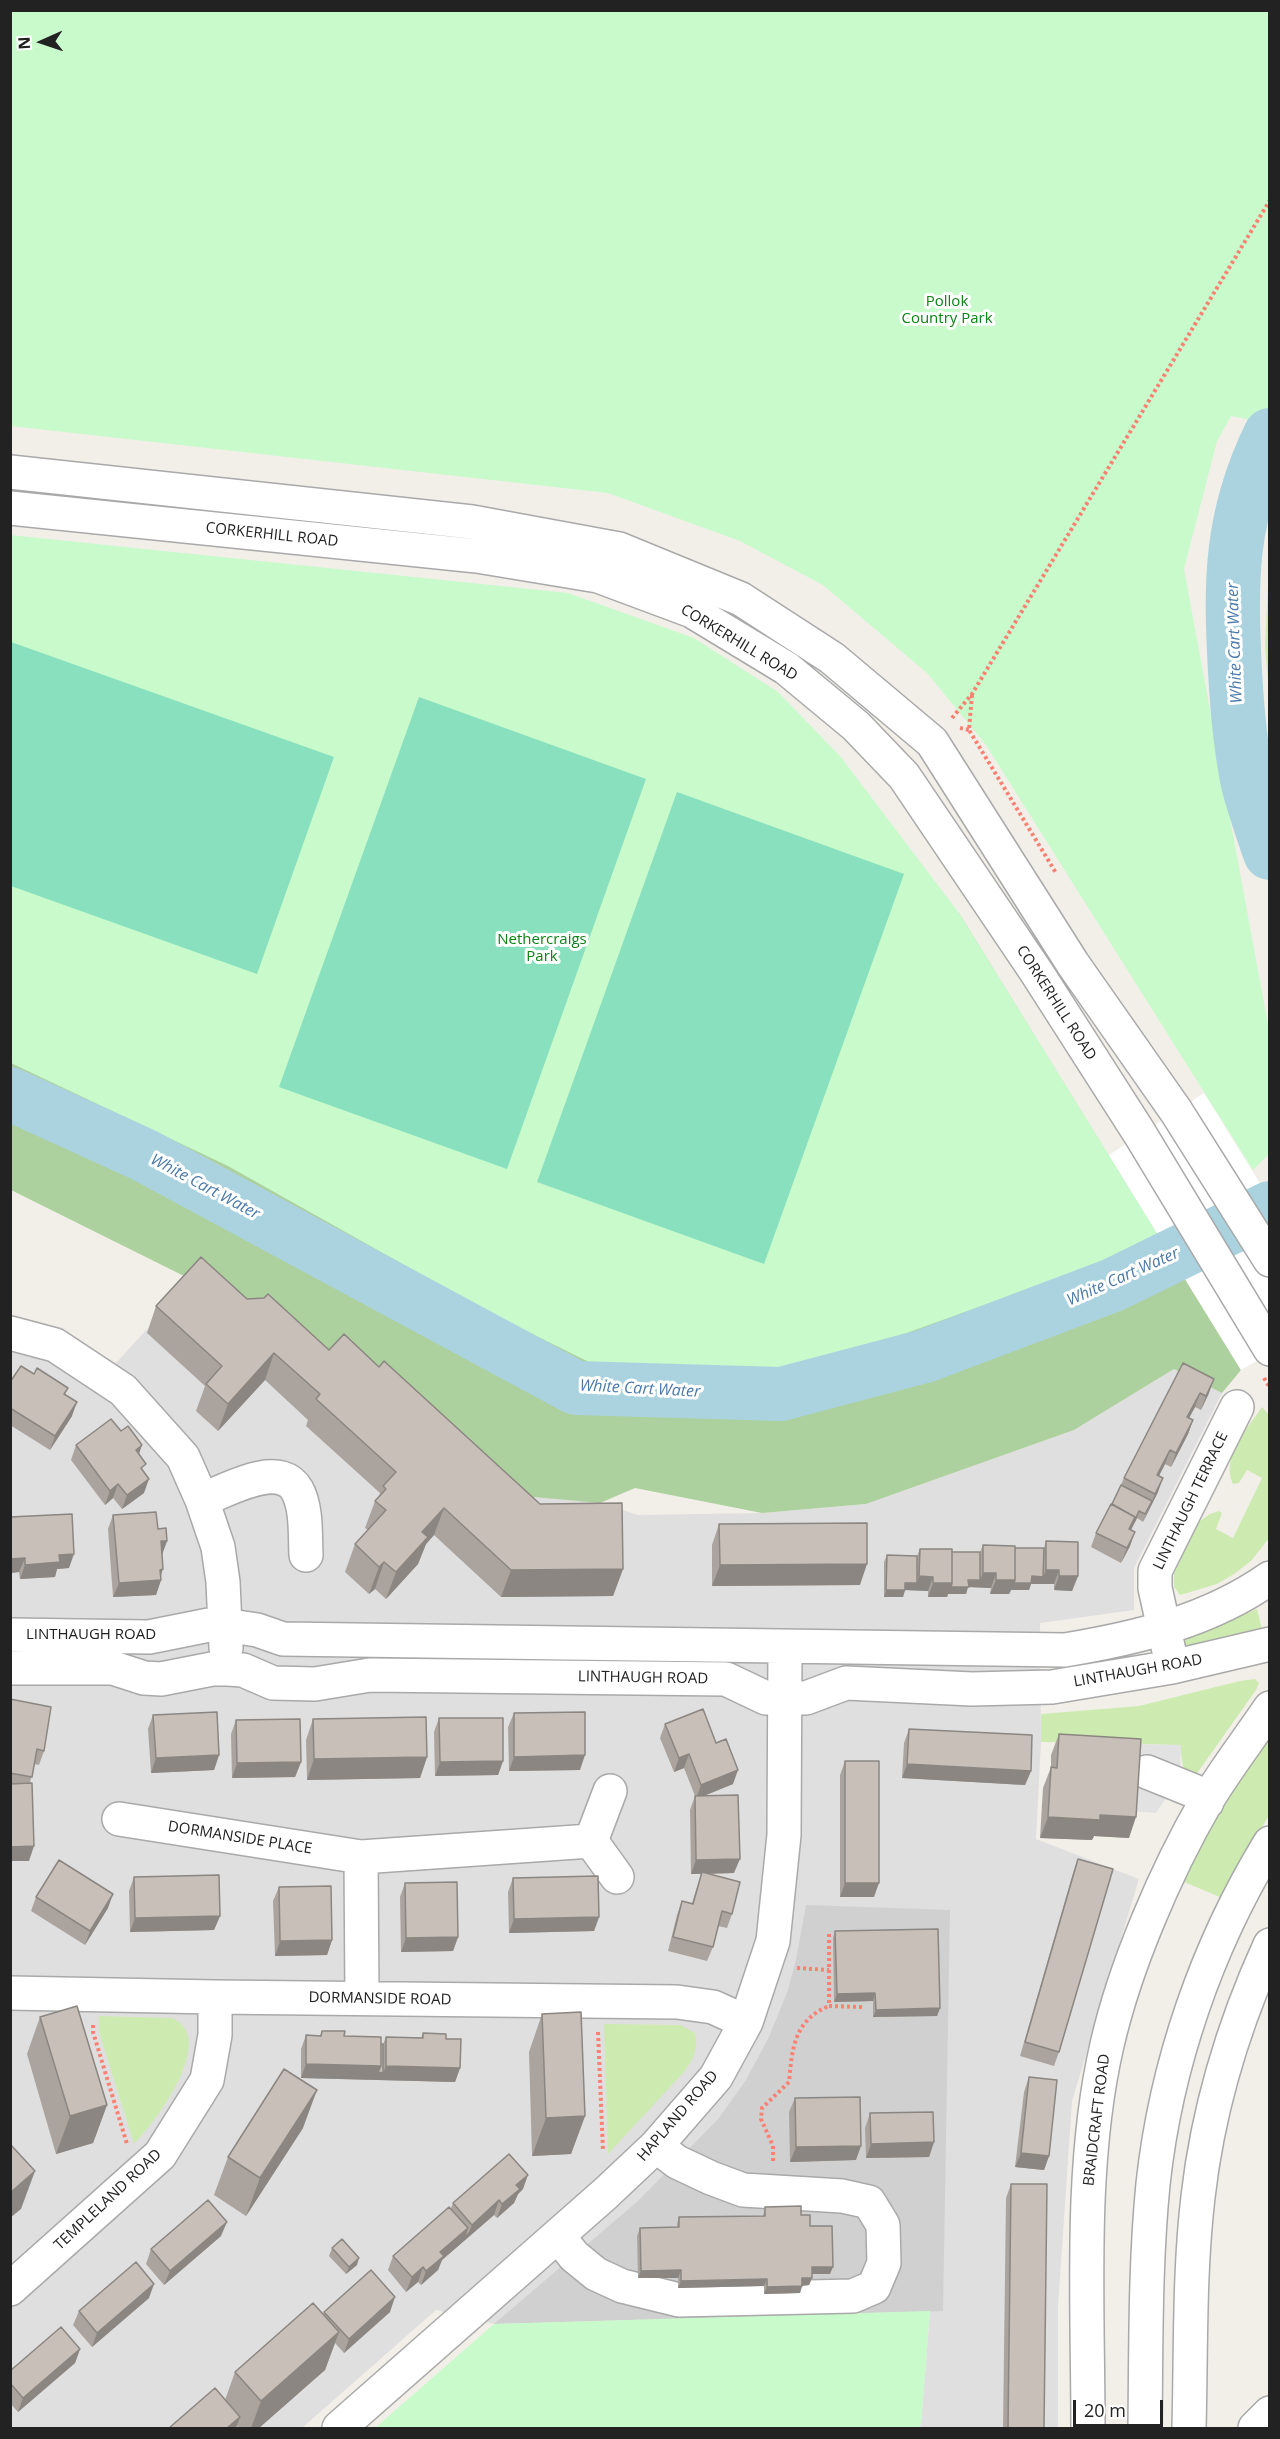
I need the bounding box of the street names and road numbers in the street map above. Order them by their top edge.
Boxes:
street label: CORKERHILL ROAD [205,519,339,551]
street label: CORKERHILL ROAD [677,601,801,685]
street label: CORKERHILL ROAD [1012,942,1100,1064]
street label: LINTHAUGH TERRACE [1150,1429,1232,1573]
street label: LINTHAUGH ROAD [26,1626,156,1644]
street label: LINTHAUGH ROAD [1072,1651,1204,1691]
street label: LINTHAUGH ROAD [578,1668,708,1688]
street label: DORMANSIDE PLACE [167,1818,313,1858]
street label: DORMANSIDE ROAD [308,1989,452,2009]
street label: BRAIDCRAFT ROAD [1080,2053,1114,2187]
street label: HAPLAND ROAD [634,2067,722,2165]
street label: TEMPLELAND ROAD [51,2146,165,2254]

